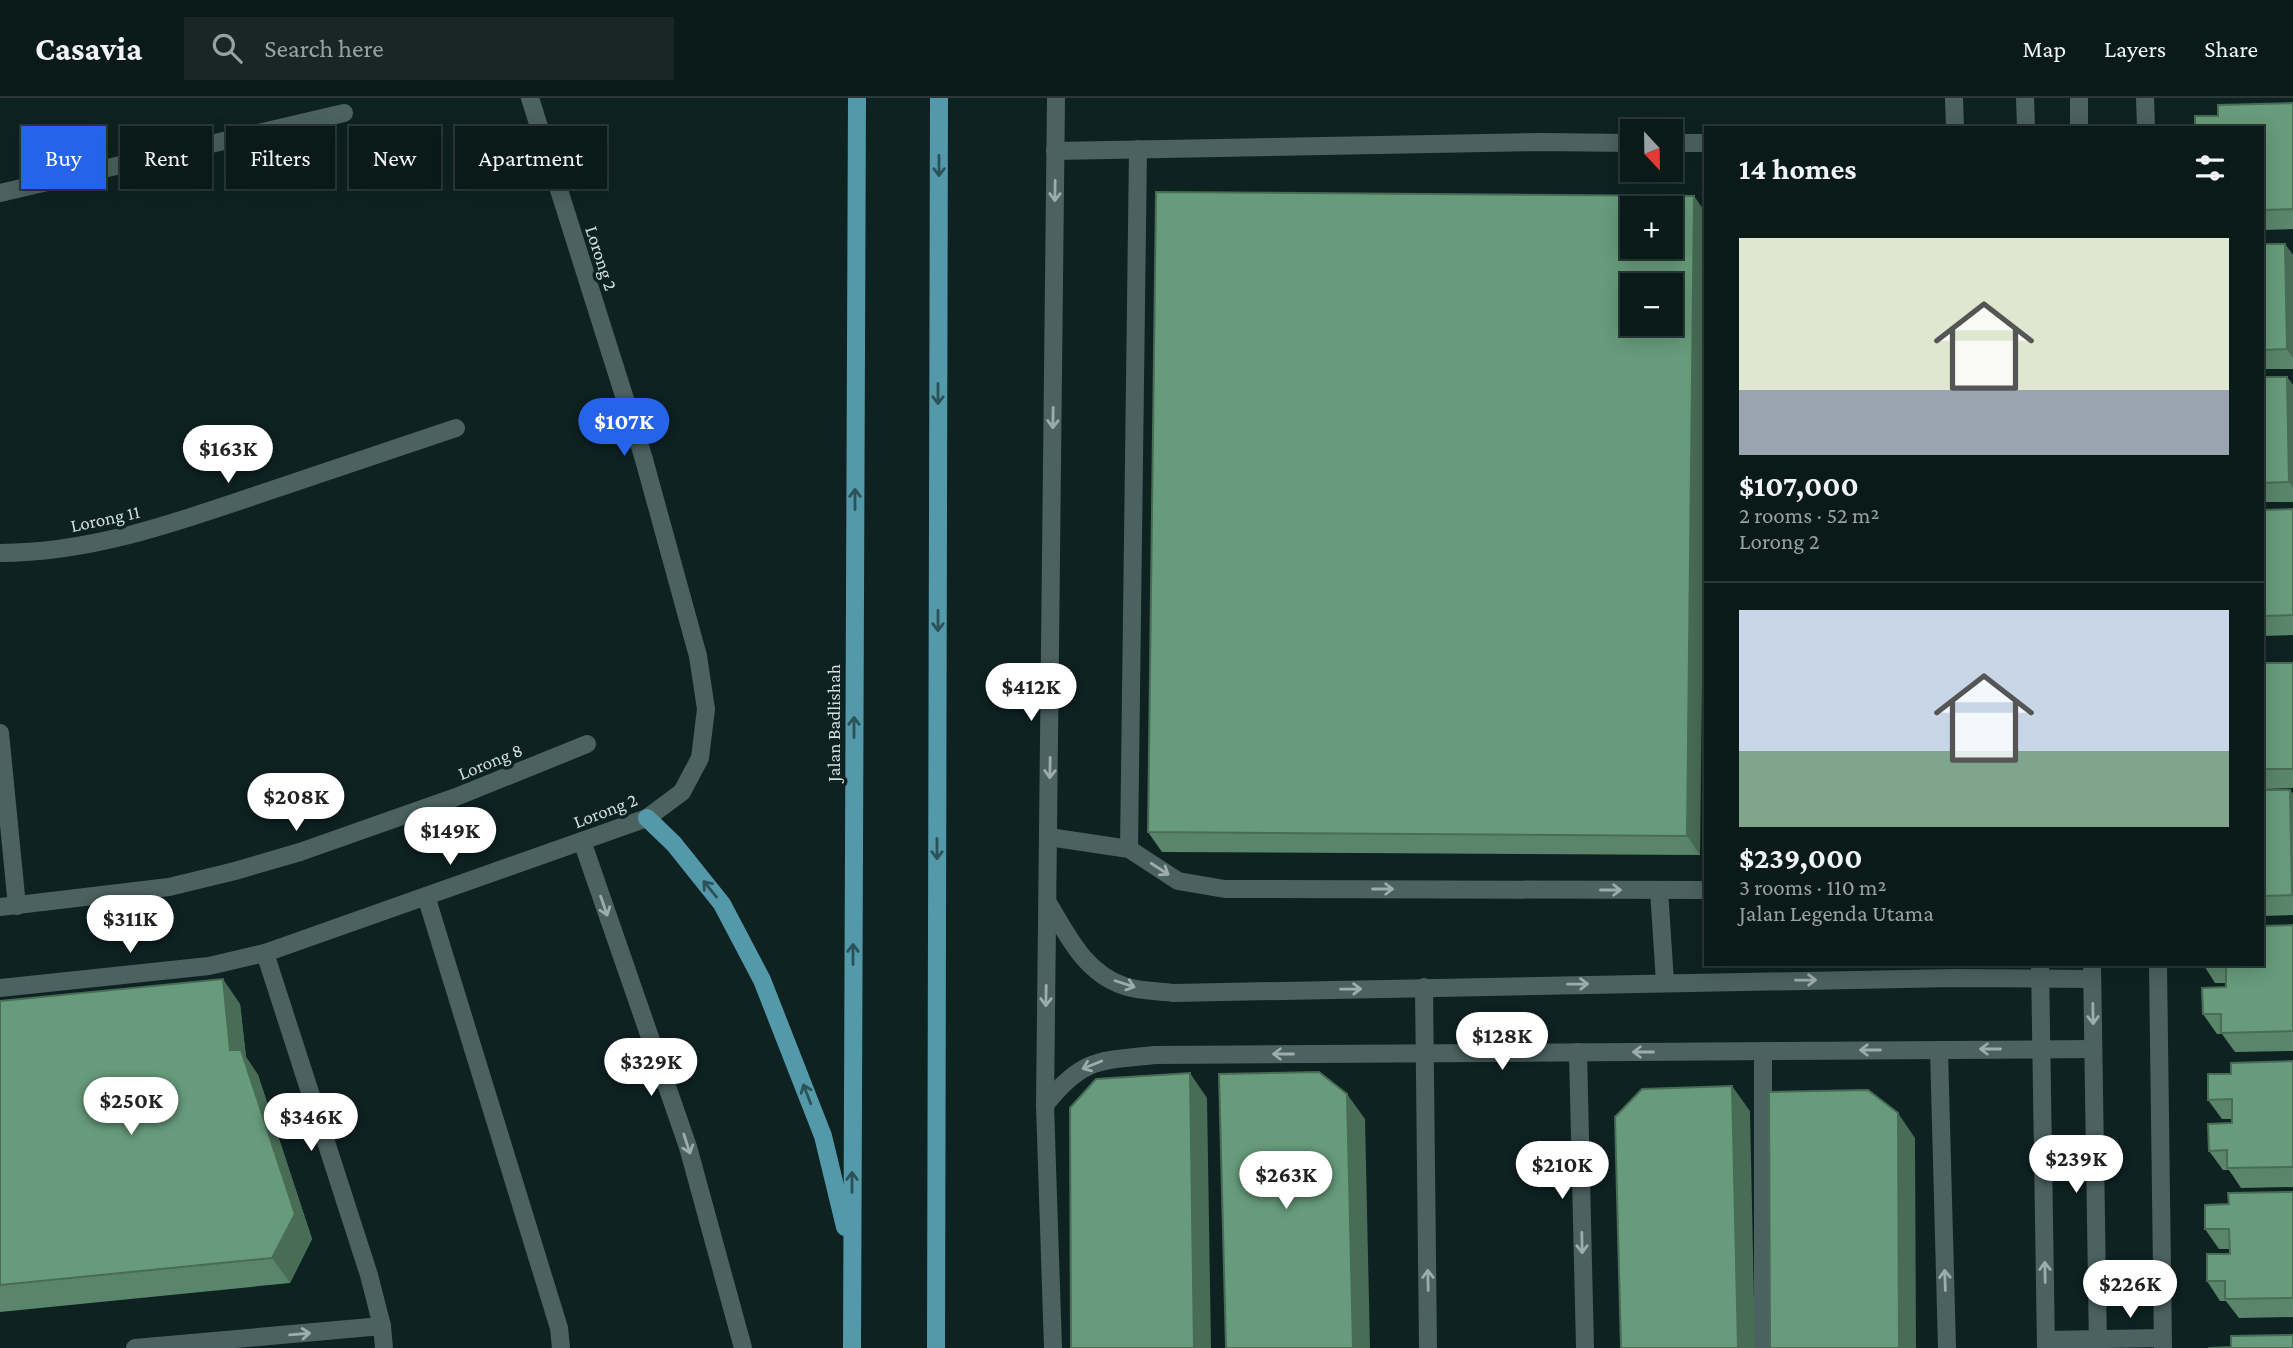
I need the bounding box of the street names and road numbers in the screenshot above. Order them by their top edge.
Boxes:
street label: Lorong 2 [581,223,622,293]
street label: Lorong 11 [69,501,142,536]
street label: Jalan Badlishah [823,664,844,784]
street label: Lorong 8 [455,739,526,784]
street label: Lorong 2 [570,789,640,832]

